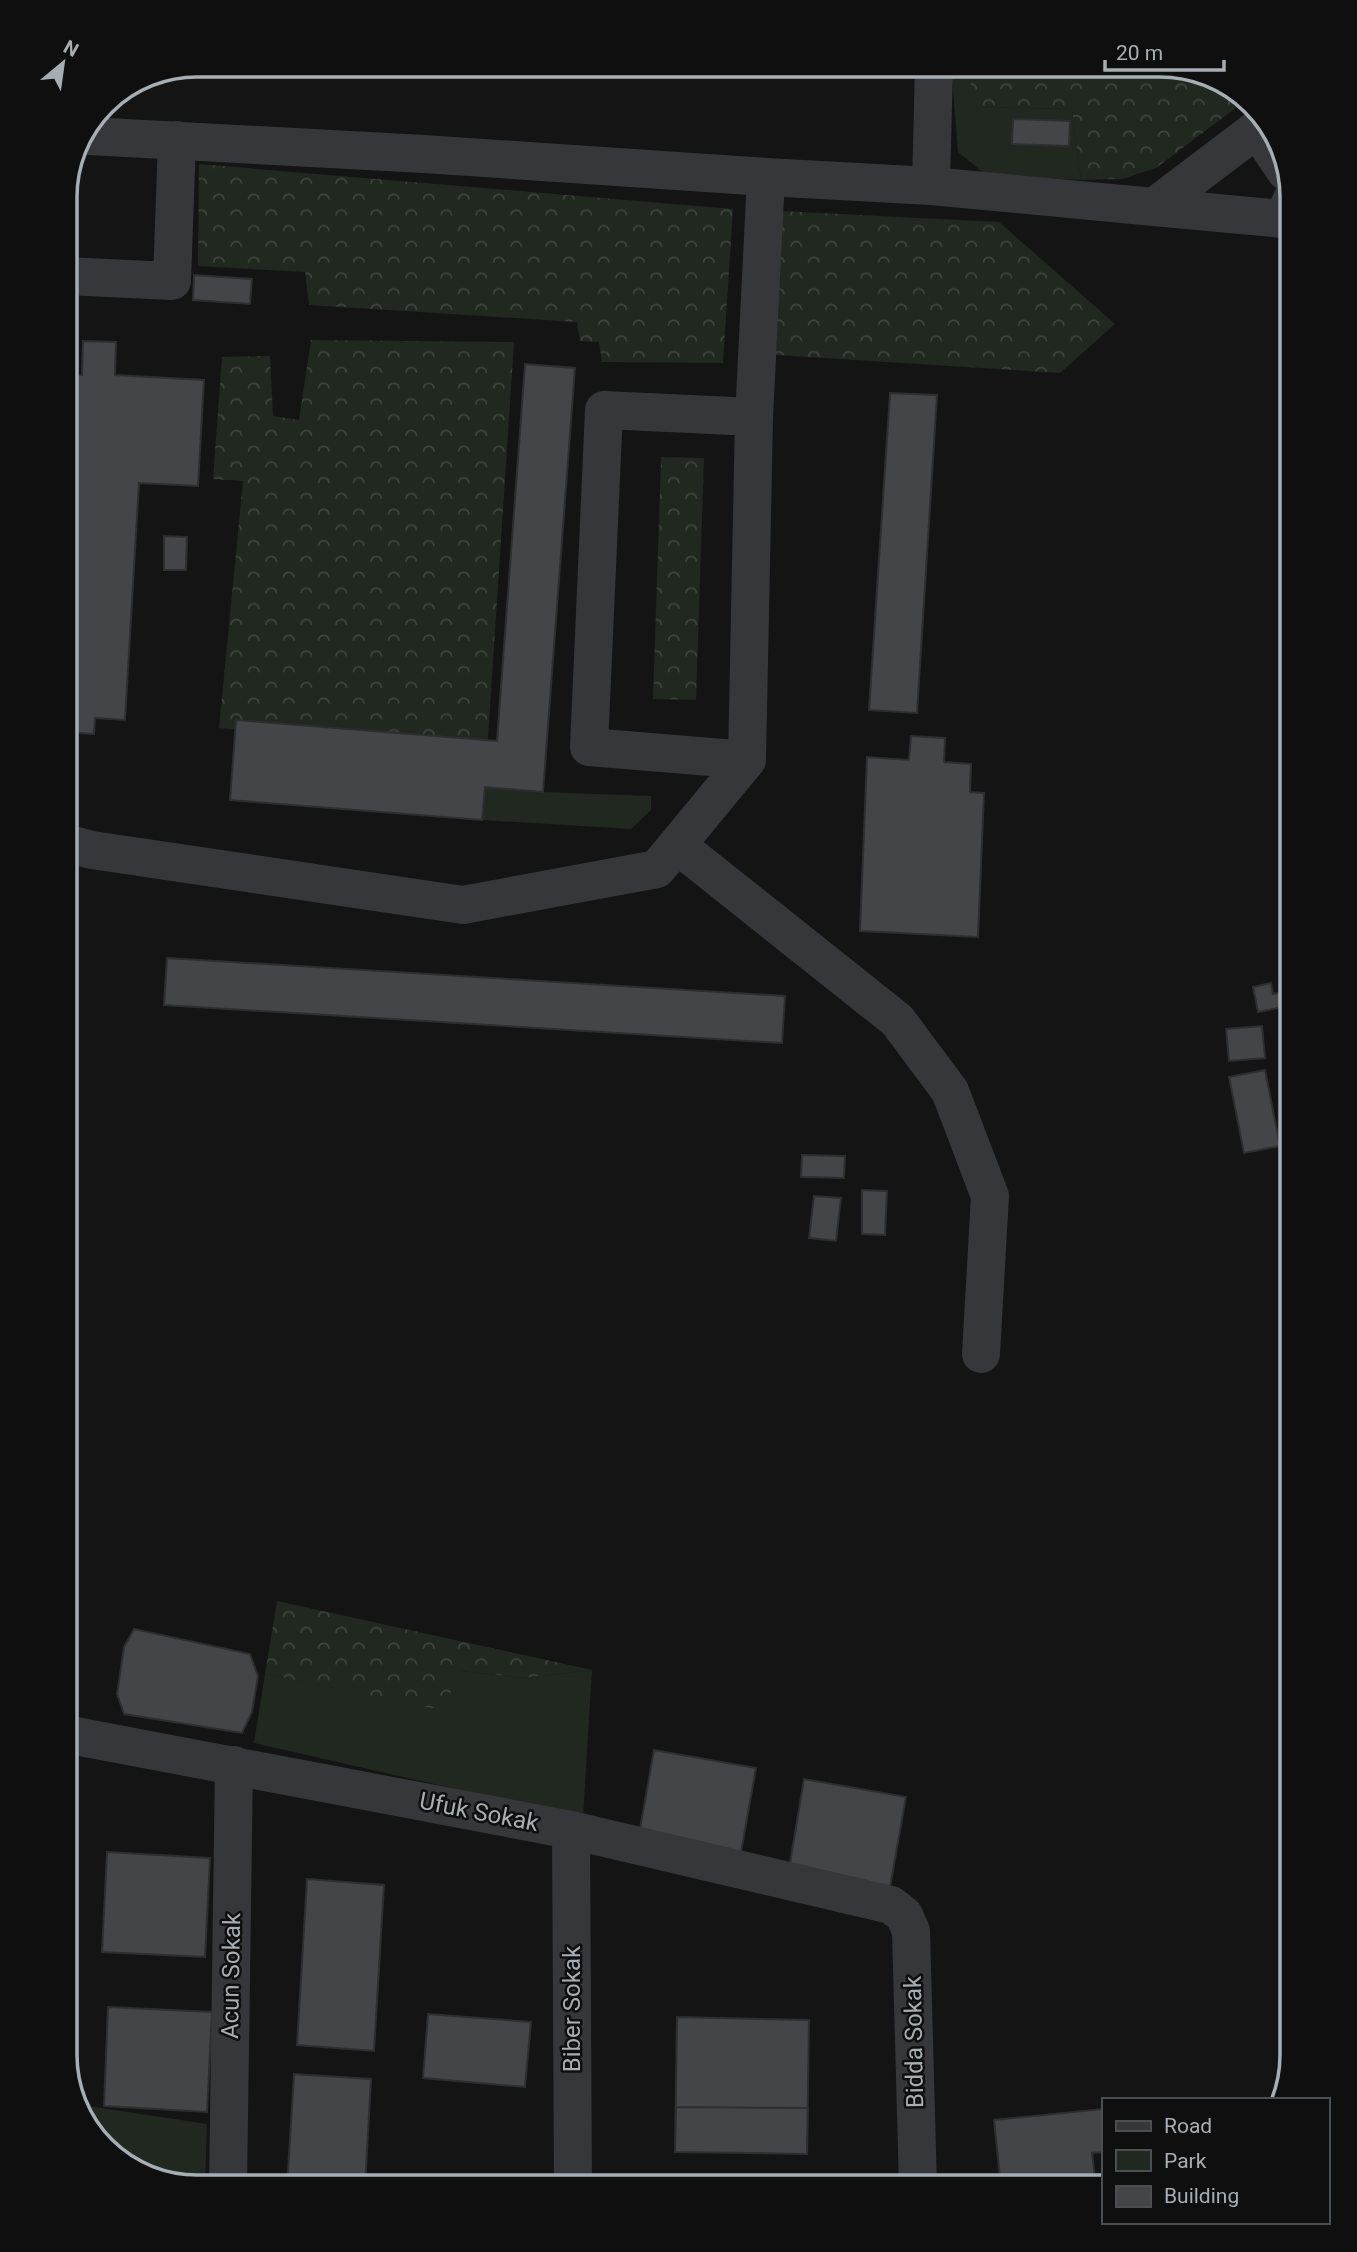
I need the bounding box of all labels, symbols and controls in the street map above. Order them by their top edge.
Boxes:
north arrow [28,28,98,98]
scale bar [1105,28,1224,72]
text: N [60,35,82,62]
text: 20 m [1116,41,1163,65]
street label: Ufuk Sokak [417,1787,542,1837]
street label: Acun Sokak [216,1912,246,2039]
street label: Biber Sokak [558,1945,586,2072]
street label: Bidda Sokak [899,1975,929,2108]
legend [1102,2098,1329,2224]
text: Road [1164,2114,1212,2138]
text: Park [1164,2149,1207,2173]
text: Building [1164,2184,1239,2208]

